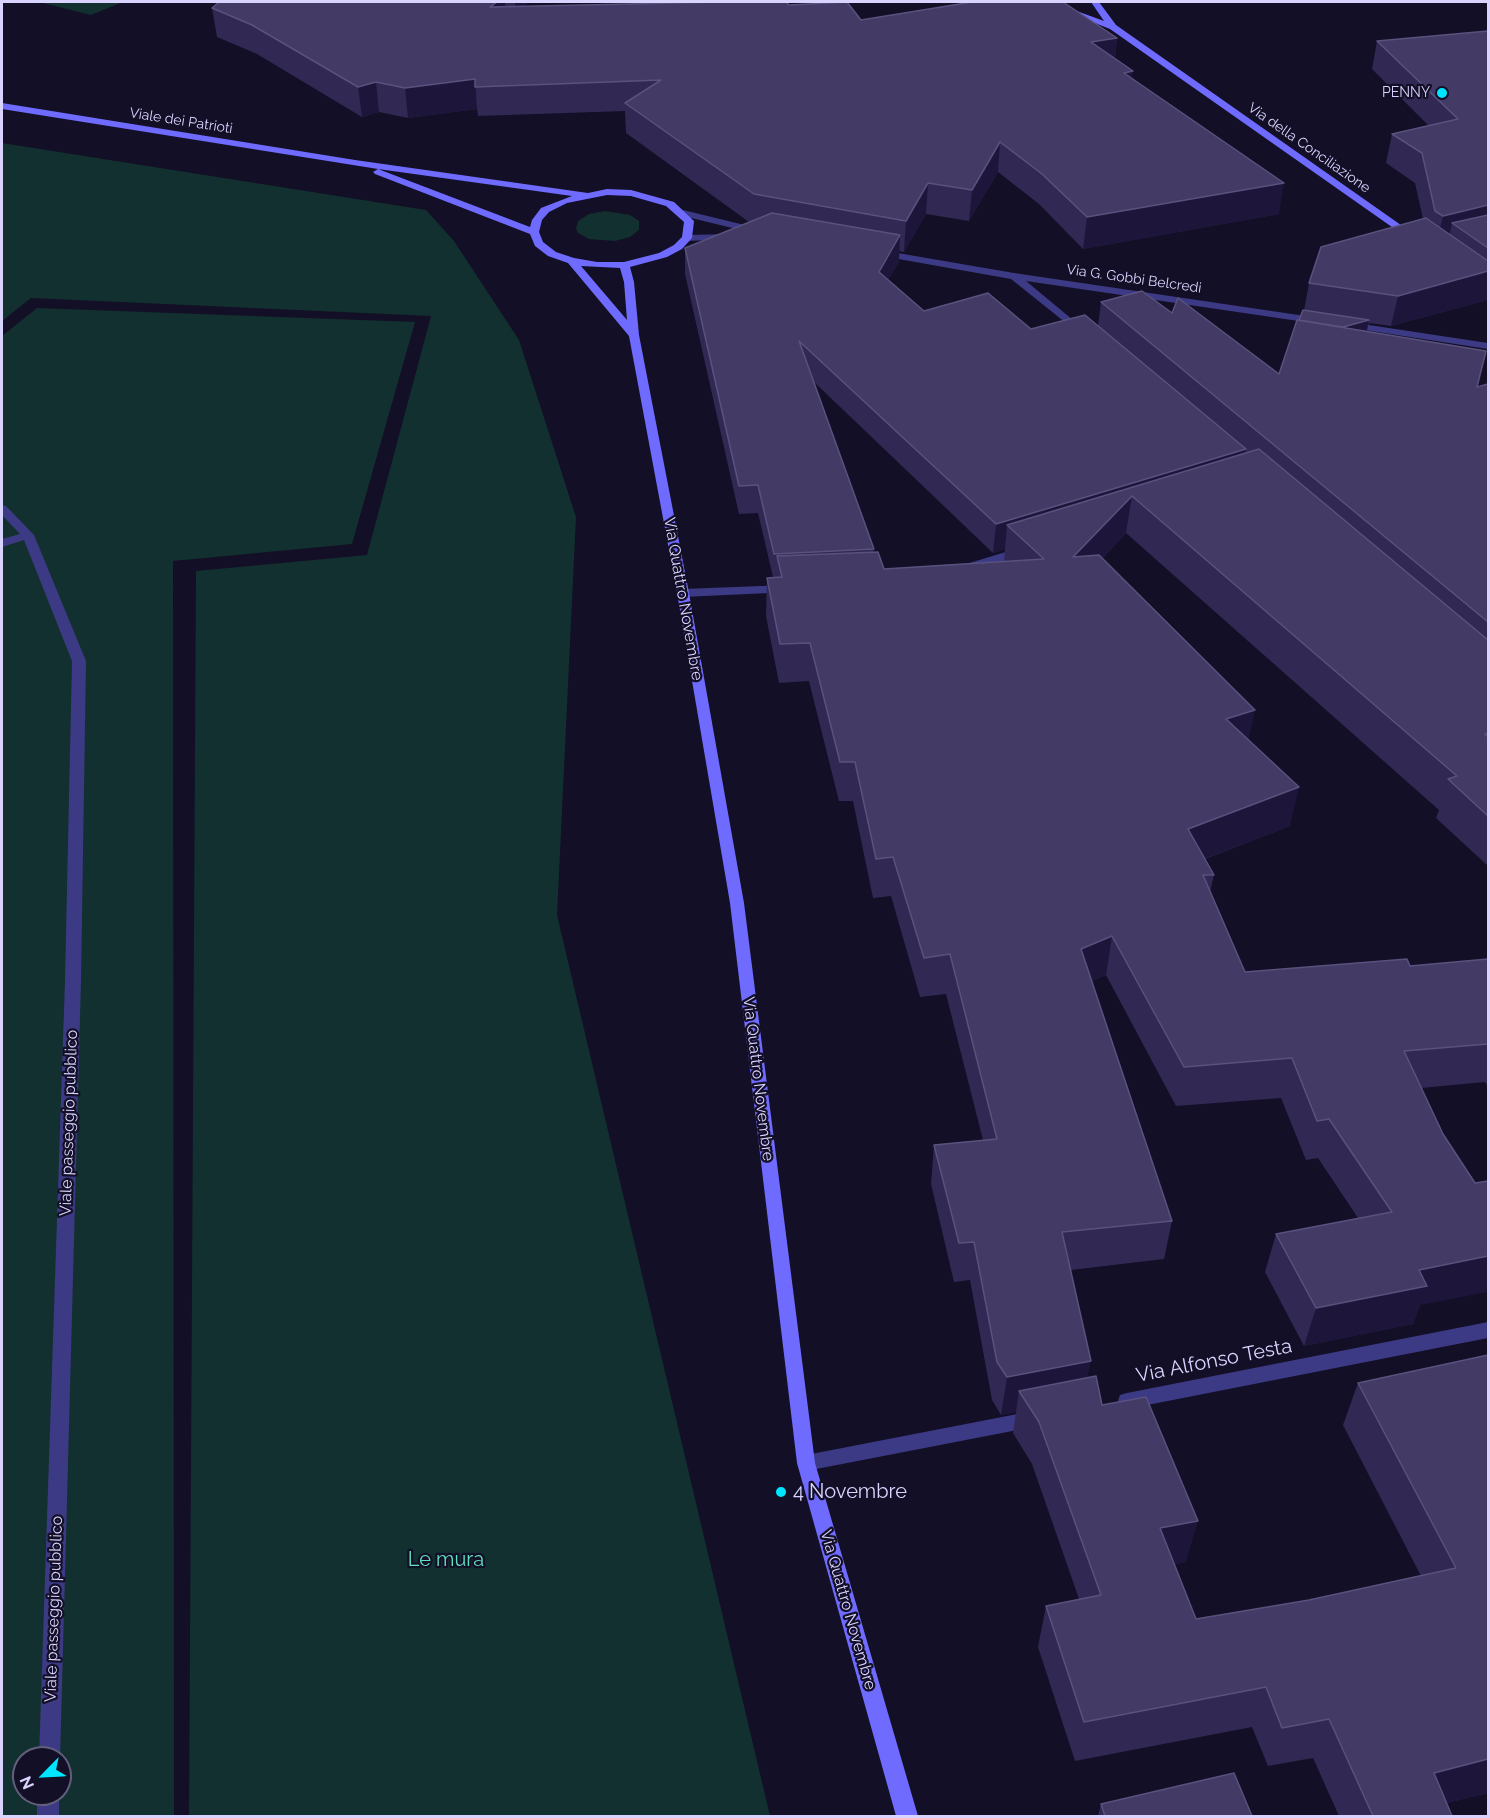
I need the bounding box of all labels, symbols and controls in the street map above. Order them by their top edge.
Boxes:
place label: PENNY [1382,85,1430,101]
marker: PENNY [1435,86,1449,100]
street label: Via della Conciliazione [1245,99,1373,197]
street label: Viale dei Patrioti [128,105,234,137]
street label: Via G. Gobbi Belcredi [1066,261,1202,297]
street label: Via Quattro Novembre [659,516,707,682]
street label: Via Quattro Novembre [738,996,778,1162]
street label: Viale passeggio pubblico [56,1030,82,1216]
street label: Via Alfonso Testa [1134,1334,1294,1388]
place label: 4 Novembre [793,1480,907,1504]
marker: 4 Novembre [774,1485,788,1499]
street label: Viale passeggio pubblico [41,1516,67,1702]
street label: Via Quattro Novembre [816,1528,880,1692]
park label: Le mura [408,1548,484,1572]
north arrow [12,1746,72,1806]
text: N [16,1773,38,1792]

